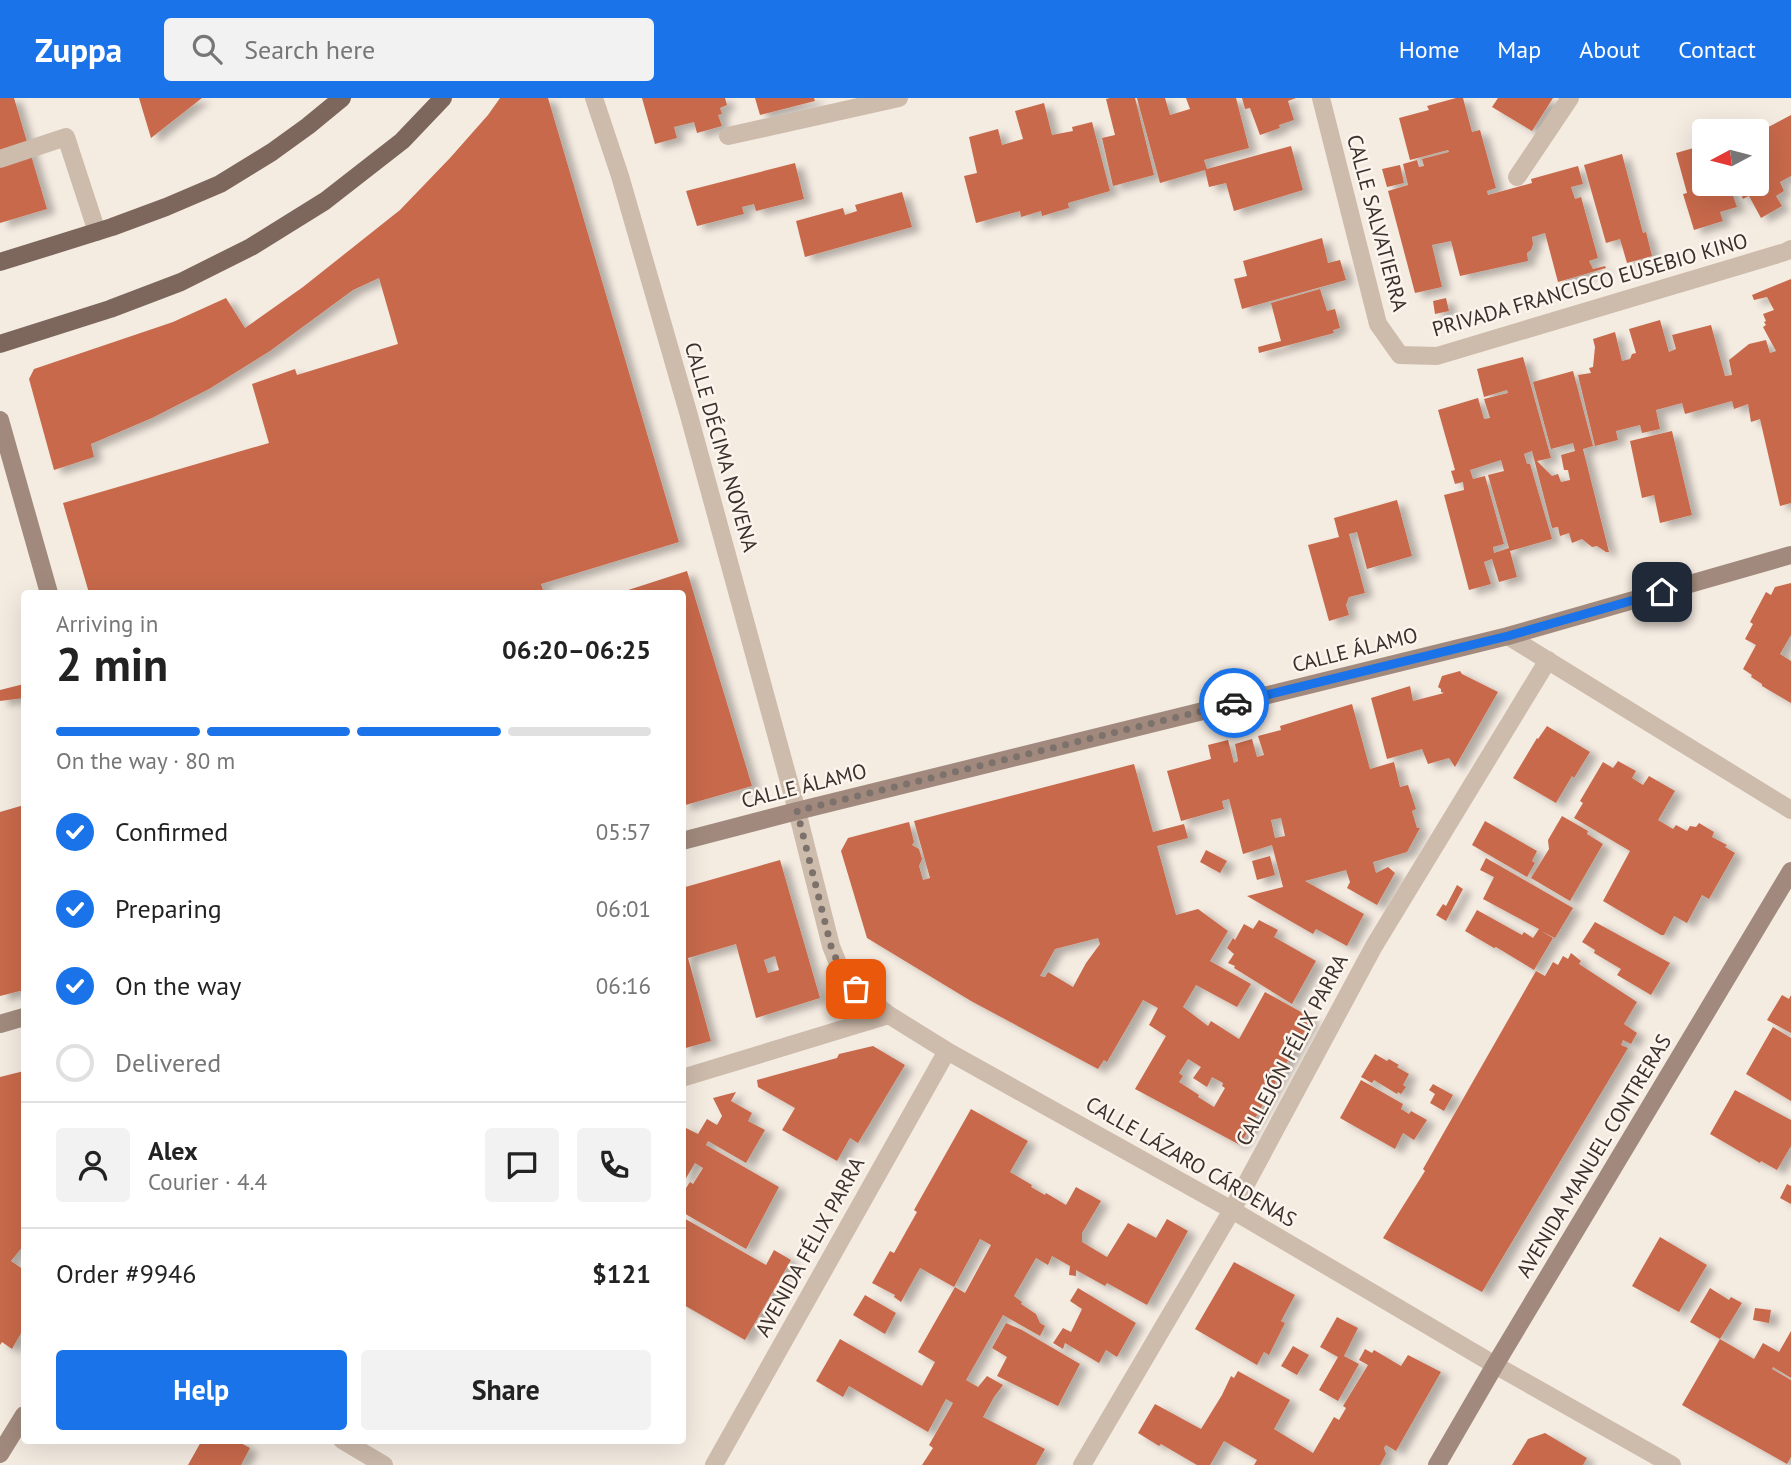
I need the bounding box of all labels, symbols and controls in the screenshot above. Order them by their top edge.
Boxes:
search box [164,18,654,81]
text: Zuppa [35,28,122,71]
icon: search [188,30,226,68]
text: Search here [244,33,375,66]
text: Home [1399,34,1459,65]
text: Map [1497,34,1541,65]
text: About [1579,34,1640,65]
text: Contact [1678,34,1756,65]
north arrow [1692,119,1769,196]
map controls [1692,119,1769,196]
street label: CALLE SALVATIERRA [1341,131,1414,315]
street label: PRIVADA FRANCISCO EUSEBIO KINO [1429,226,1751,343]
street label: CALLE DÉCIMA NOVENA [679,339,764,555]
pin [1632,562,1692,622]
icon: home [1643,573,1681,611]
text: Arriving in [56,609,158,638]
street label: CALLE ÁLAMO [1289,621,1420,678]
text: 06:20–06:25 [502,633,651,666]
text: 2 min [56,634,168,694]
courier [1199,668,1269,738]
icon: car [1215,684,1253,722]
text: On the way · 80 m [56,746,235,775]
street label: CALLE ÁLAMO [738,757,869,814]
icon: check [56,813,94,851]
text: Confirmed [115,815,228,848]
text: 05:57 [596,817,651,846]
icon: check [56,890,94,928]
text: Preparing [115,892,222,925]
text: 06:01 [596,894,651,923]
street label: CALLEJÓN FÉLIX PARRA [1230,949,1354,1150]
pin [826,959,886,1019]
icon: check [56,967,94,1005]
text: On the way [115,969,241,1002]
icon: bag [837,970,875,1008]
text: 06:16 [596,971,651,1000]
street label: AVENIDA MANUEL CONTRERAS [1510,1029,1677,1282]
text: Delivered [115,1046,221,1079]
street label: CALLE LÁZARO CÁRDENAS [1081,1090,1301,1233]
button: person [56,1128,130,1202]
button: chat [485,1128,559,1202]
button: phone [577,1128,651,1202]
text: Alex [148,1134,198,1167]
street label: AVENIDA FÉLIX PARRA [749,1151,871,1341]
text: Courier · 4.4 [148,1167,267,1196]
text: Order #9946 [56,1257,196,1290]
text: $121 [592,1257,651,1290]
button: Help [56,1350,347,1430]
button: Share [361,1350,651,1430]

